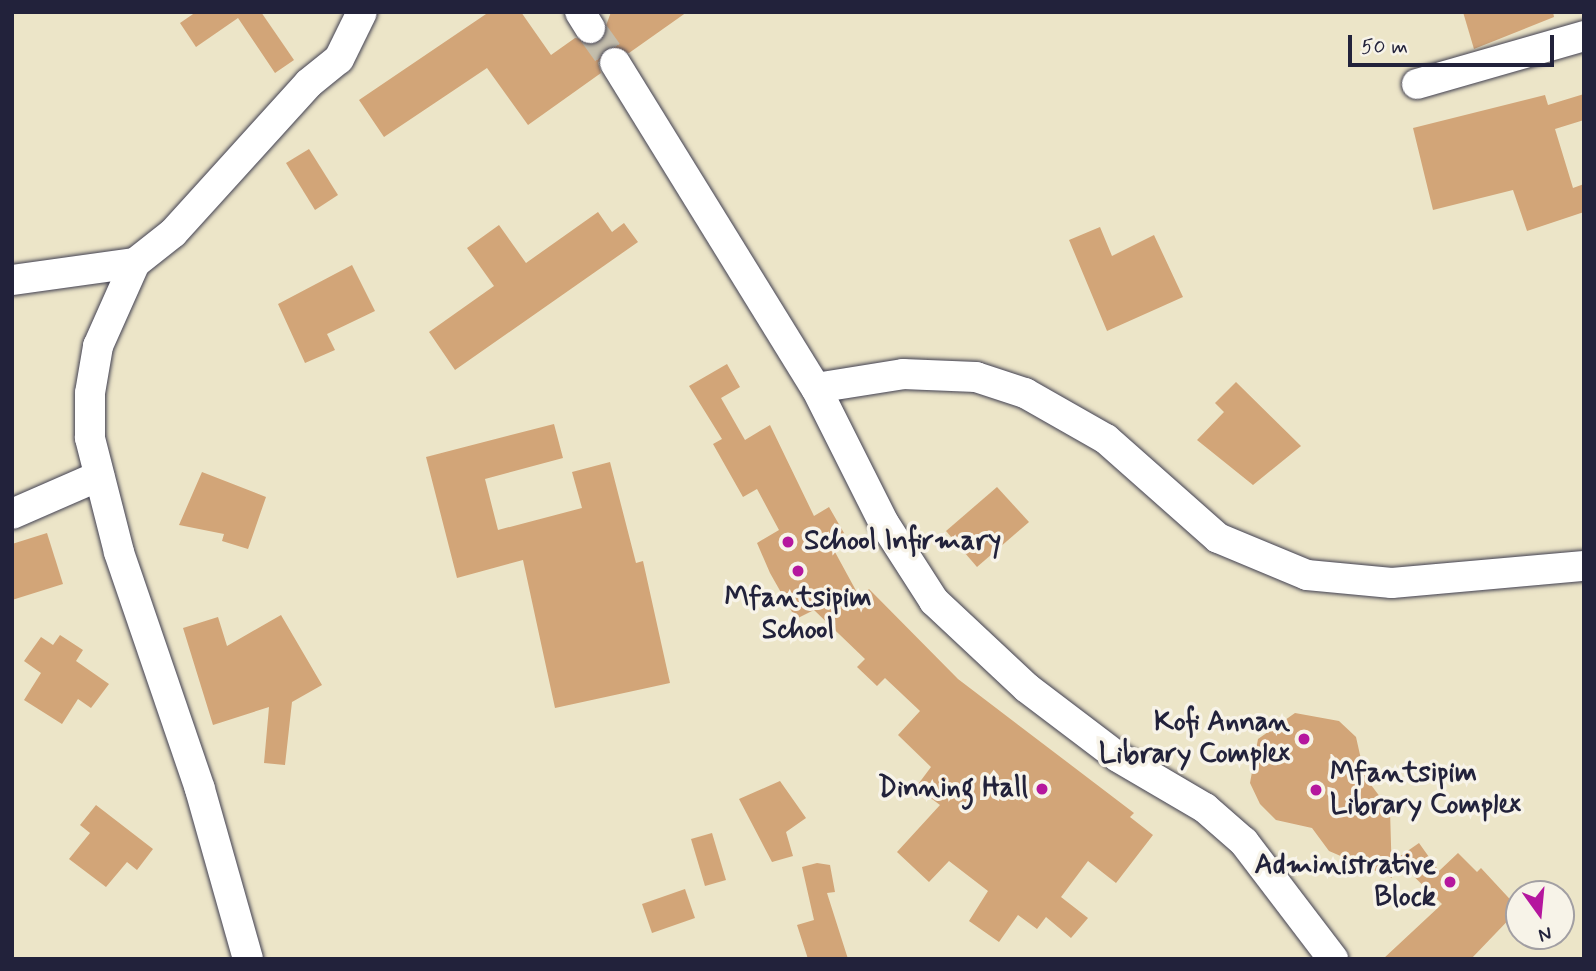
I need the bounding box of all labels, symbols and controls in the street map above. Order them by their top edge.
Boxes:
scale bar [1351,21,1558,65]
text: 50 m [1361,33,1408,61]
place label: School Infirmary [804,525,1006,559]
marker: School Infirmary [778,532,798,552]
marker: Mfantsipim School [790,563,806,579]
place label: Mfantsipim School [724,582,872,648]
place label: Kofi Annan Library Complex [1091,706,1290,772]
marker: Kofi Annan Library Complex [1296,731,1312,747]
place label: Mfantsipim Library Complex [1330,757,1529,823]
place label: Dinning Hall [879,772,1028,806]
marker: Dinning Hall [1034,781,1050,797]
marker: Mfantsipim Library Complex [1308,782,1324,798]
place label: Administrative Block [1255,849,1436,915]
marker: Administrative Block [1442,874,1458,890]
north arrow [1505,880,1575,950]
text: N [1536,920,1554,948]

